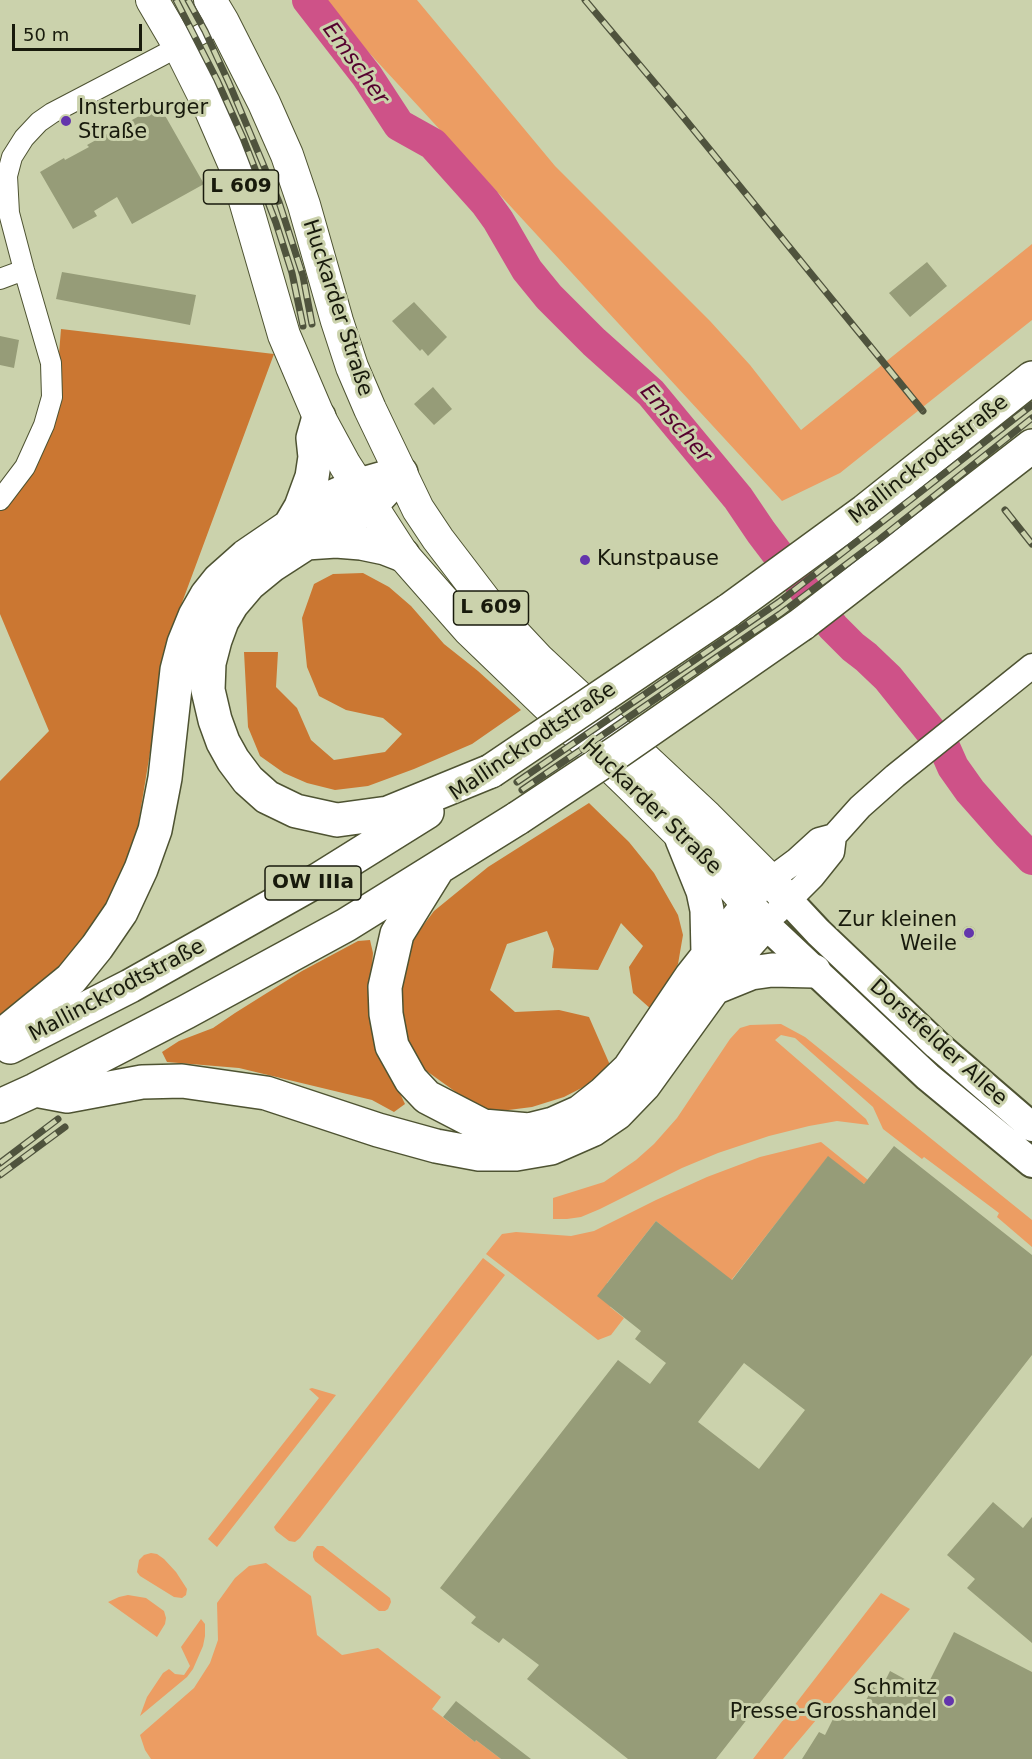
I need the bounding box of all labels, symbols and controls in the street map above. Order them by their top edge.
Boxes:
scale bar [15,12,146,50]
water label: Emscher [316,18,394,110]
text: 50 m [23,24,69,45]
place label: Insterburger Straße [78,96,208,146]
marker: Insterburger Straße [59,114,73,128]
road number: L 609 [204,170,278,204]
street label: Huckarder Straße [297,216,377,400]
water label: Emscher [634,379,716,469]
street label: Mallinckrodtstraße [844,390,1014,530]
place label: Kunstpause [597,547,719,573]
marker: Kunstpause [578,553,592,567]
road number: L 609 [454,591,528,625]
street label: Mallinckrodtstraße [445,677,621,807]
street label: Huckarder Straße [576,734,726,880]
road number: OW IIIa [265,866,361,900]
place label: Zur kleinen Weile [838,908,957,958]
marker: Zur kleinen Weile [962,926,976,940]
street label: Mallinckrodtstraße [25,934,209,1048]
street label: Dorstfelder Allee [864,975,1012,1111]
place label: Schmitz Presse-Grosshandel [730,1676,937,1726]
marker: Schmitz Presse-Grosshandel [942,1694,956,1708]

